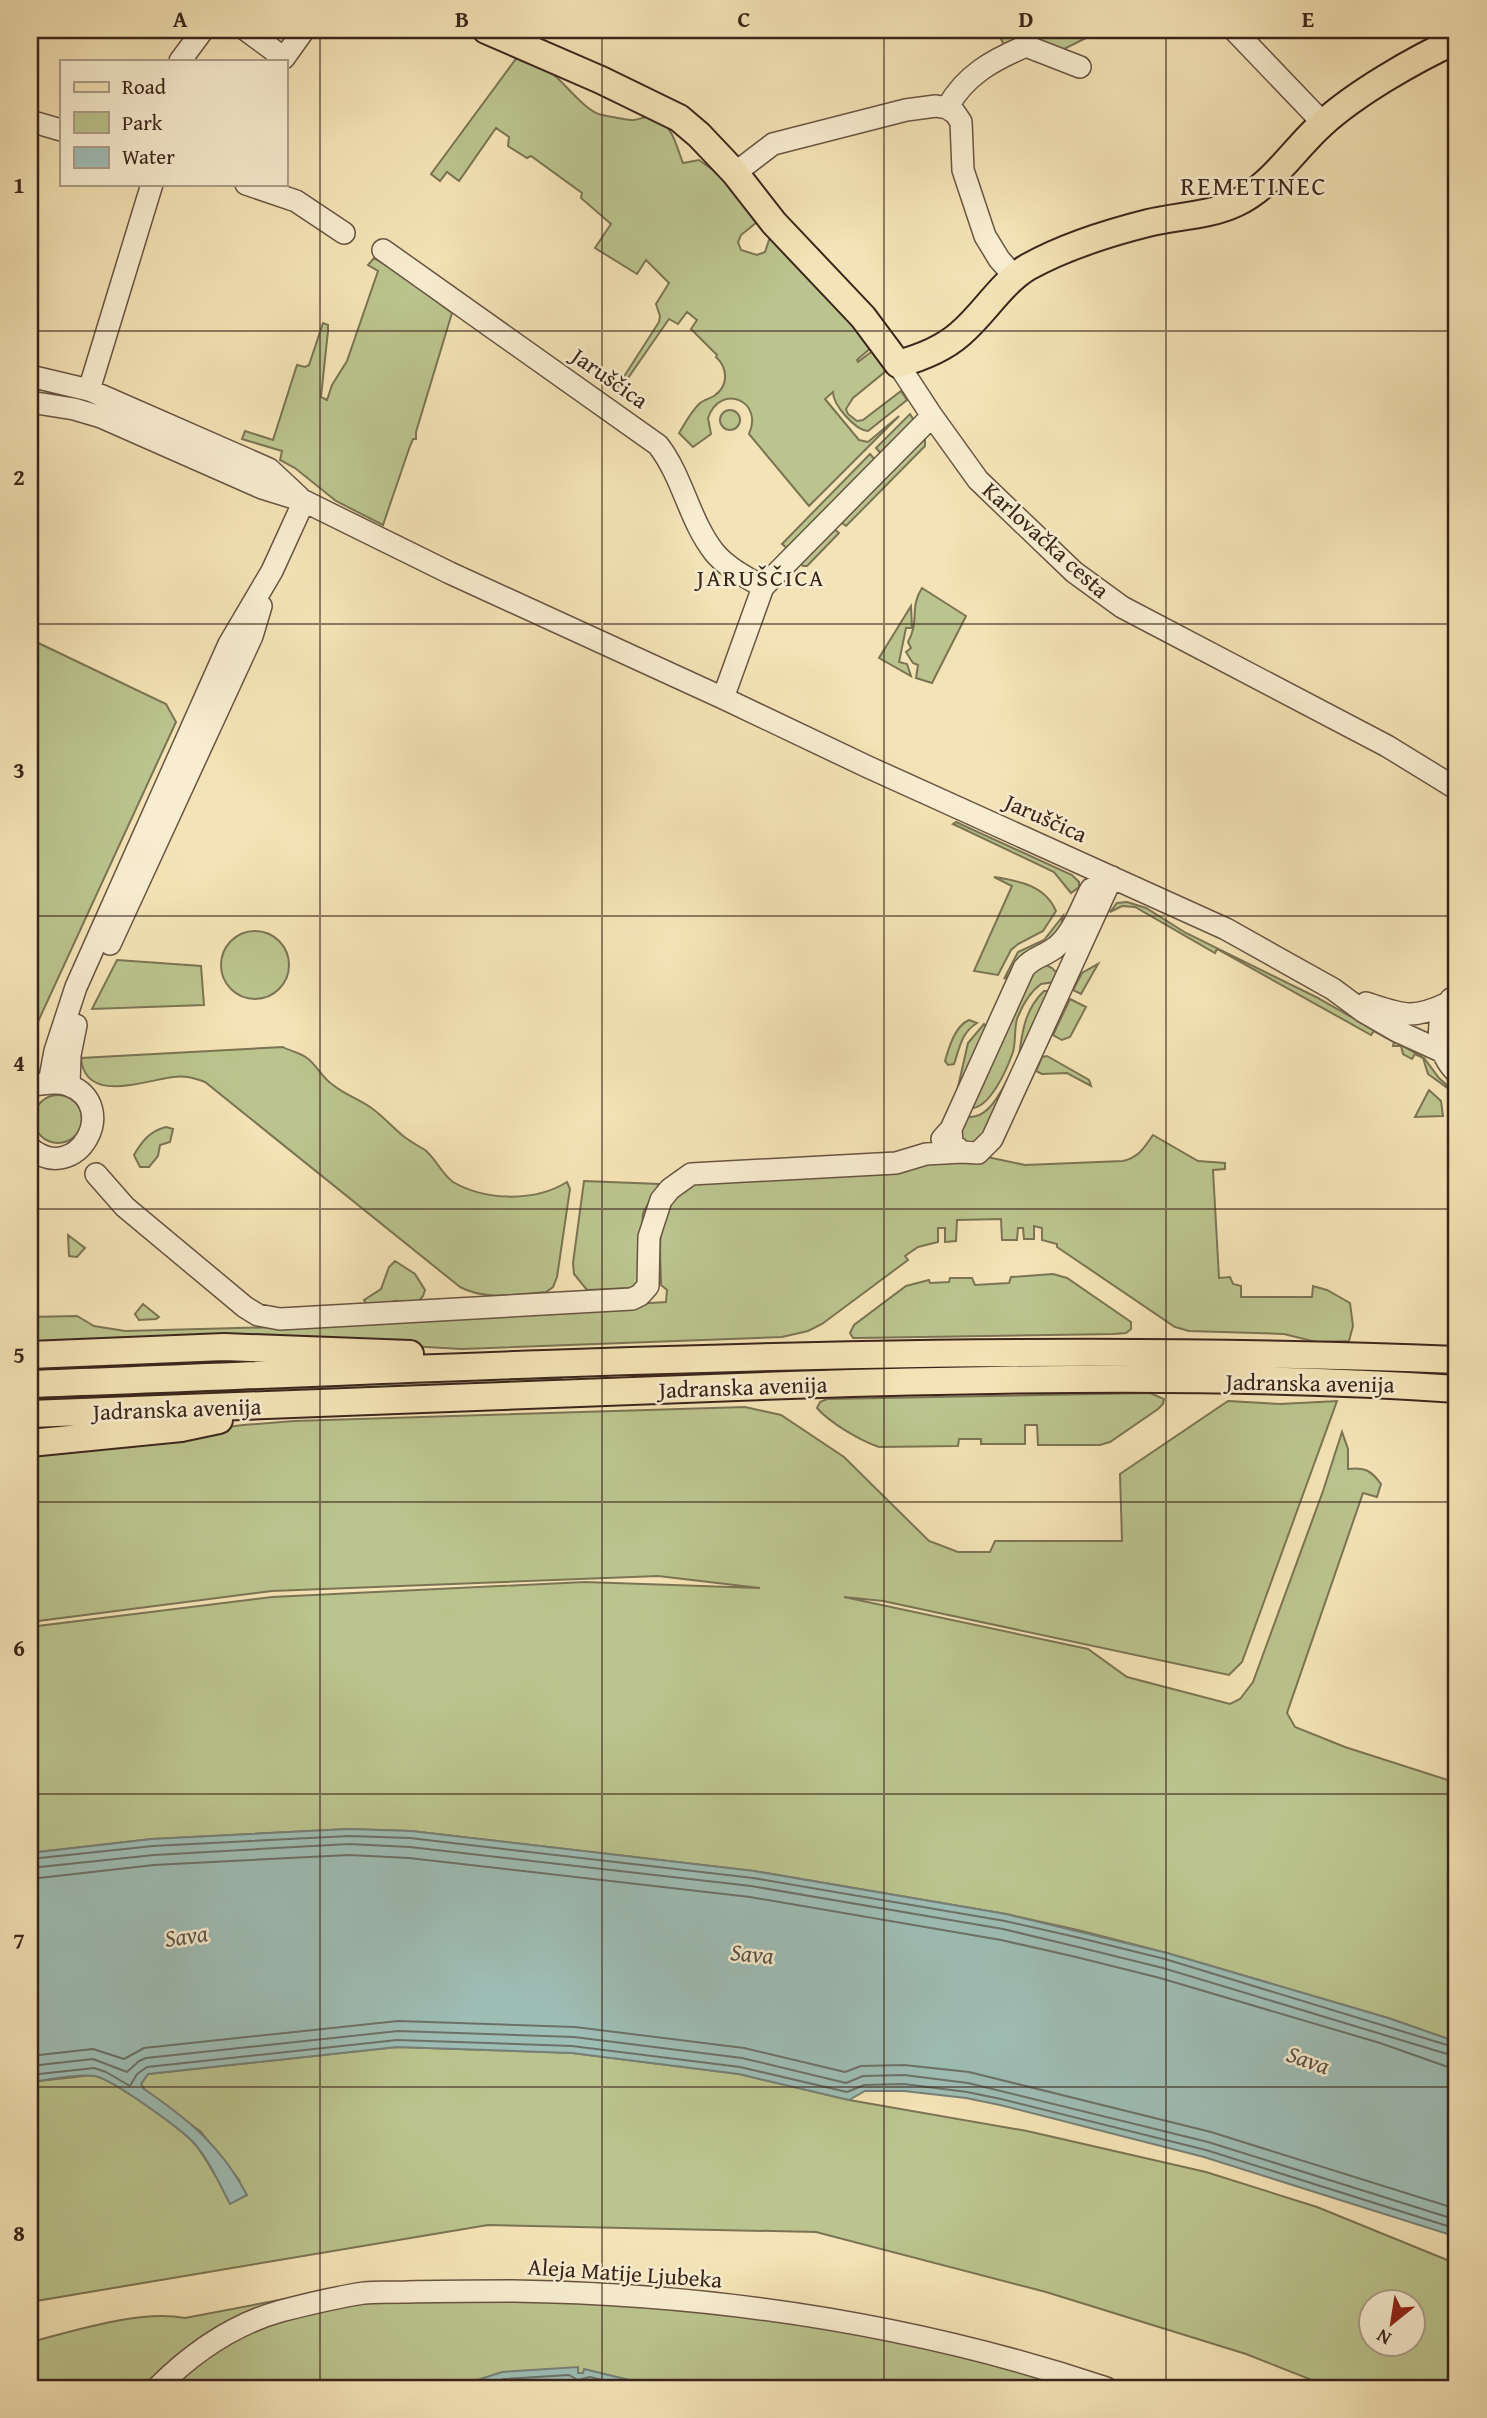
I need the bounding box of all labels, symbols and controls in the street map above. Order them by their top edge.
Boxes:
text: A [173,2,188,35]
text: B [455,2,469,35]
text: C [737,2,751,35]
text: D [1019,2,1034,35]
text: E [1302,2,1314,35]
legend [60,60,287,186]
text: Road [122,71,167,102]
text: Park [122,107,163,138]
text: Water [122,141,175,172]
district label: REMETINEC [1180,166,1328,205]
text: 1 [13,168,25,201]
street label: Jaruščica [563,337,655,416]
text: 2 [13,460,25,493]
street label: Karlovačka cesta [976,474,1117,606]
district label: JARUŠČICA [694,560,825,595]
text: 3 [13,753,25,786]
street label: Jaruščica [997,784,1093,850]
text: 4 [13,1046,25,1079]
text: 5 [13,1338,25,1371]
street label: Jadranska avenija [1222,1364,1395,1400]
street label: Jadranska avenija [655,1367,828,1406]
street label: Jadranska avenija [89,1389,262,1428]
text: 6 [13,1631,25,1664]
water label: Sava [162,1915,210,1956]
text: 7 [13,1924,25,1957]
water label: Sava [729,1934,775,1973]
water label: Sava [1282,2036,1334,2083]
text: 8 [13,2216,25,2249]
street label: Aleja Matije Ljubeka [527,2249,723,2296]
north arrow [1358,2288,1428,2358]
text: N [1371,2322,1396,2353]

